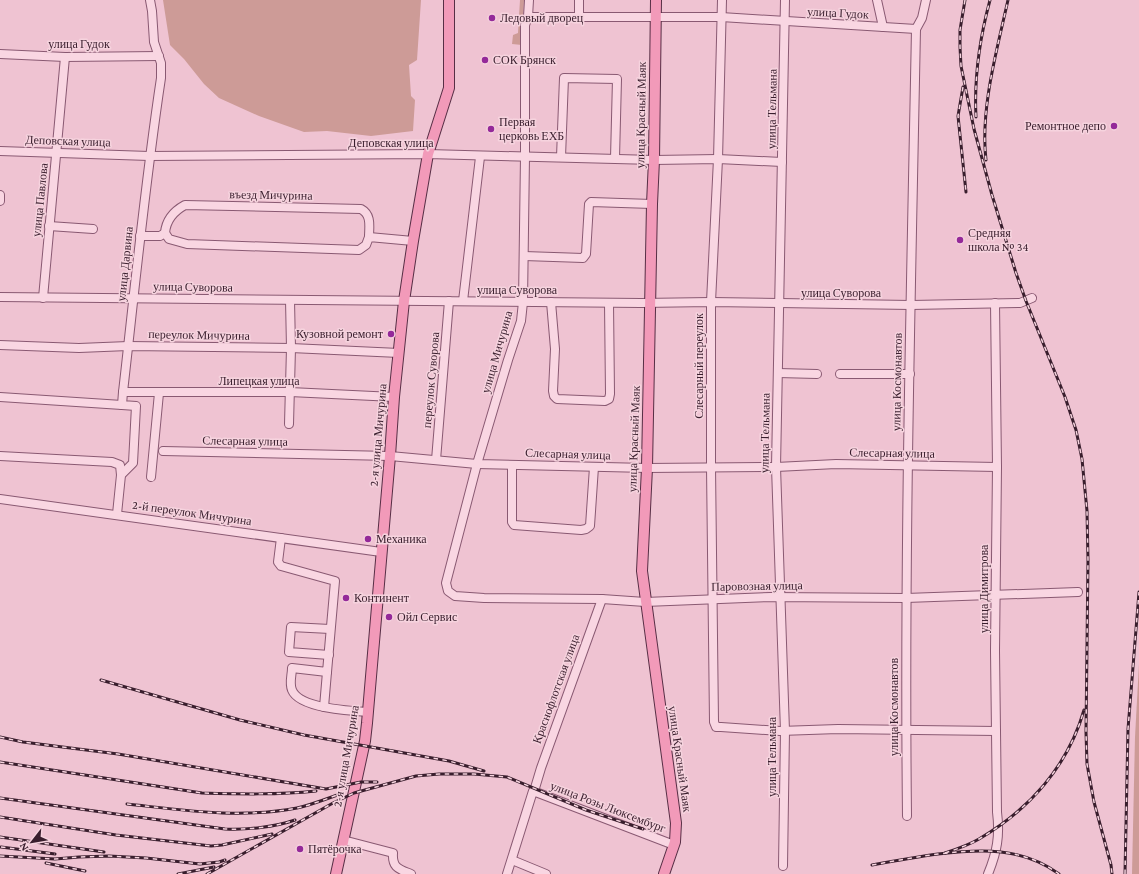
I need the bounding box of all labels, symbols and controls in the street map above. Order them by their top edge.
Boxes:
street label: улица Гудок [807,4,869,22]
place label: Ледовый дворец [500,11,584,25]
marker: Ледовый дворец [487,13,497,23]
street label: улица Гудок [48,37,110,51]
place label: СОК Брянск [493,53,556,67]
marker: СОК Брянск [480,55,490,65]
street label: улица Красный Маяк [633,61,649,169]
street label: улица Тельмана [764,68,780,149]
place label: Первая церковь ЕХБ [499,115,564,143]
place label: Ремонтное депо [1025,119,1106,133]
marker: Ремонтное депо [1109,121,1119,131]
marker: Первая церковь ЕХБ [486,124,496,134]
street label: Деповская улица [25,133,112,150]
street label: Деповская улица [348,136,434,150]
street label: улица Павлова [29,162,51,238]
street label: въезд Мичурина [229,187,313,203]
street label: улица Дарвина [114,225,136,302]
place label: Средняя школа № 34 [968,226,1029,254]
marker: Средняя школа № 34 [955,235,965,245]
street label: улица Суворова [153,279,234,295]
street label: улица Суворова [477,283,558,297]
street label: улица Суворова [801,286,882,300]
street label: улица Мичурина [479,308,516,395]
street label: Слесарный переулок [692,313,706,419]
street label: переулок Мичурина [148,327,251,343]
place label: Кузовной ремонт [296,327,384,341]
marker: Кузовной ремонт [386,329,396,339]
street label: переулок Суворова [420,331,442,429]
street label: улица Космонавтов [889,332,905,431]
street label: Липецкая улица [218,374,300,388]
street label: 2-я улица Мичурина [367,382,390,487]
street label: улица Красный Маяк [625,385,643,493]
street label: улица Тельмана [757,392,773,473]
street label: Слесарная улица [202,433,289,449]
street label: Слесарная улица [849,445,936,461]
street label: Слесарная улица [525,446,612,463]
street label: 2-й переулок Мичурина [131,498,253,528]
place label: Механика [376,532,427,546]
marker: Механика [363,534,373,544]
street label: улица Димитрова [977,544,991,633]
street label: Паровозная улица [711,578,804,594]
place label: Континент [354,591,410,605]
marker: Континент [341,593,351,603]
place label: Ойл Сервис [397,610,457,624]
marker: Ойл Сервис [384,612,394,622]
street label: Краснофлотская улица [530,632,583,746]
street label: улица Космонавтов [887,657,901,756]
street label: 2-я улица Мичурина [330,703,362,808]
street label: улица Красный Маяк [666,705,694,813]
street label: улица Тельмана [765,716,779,797]
street label: улица Розы Люксембург [548,778,668,836]
north arrow [12,822,52,862]
text: N [16,840,31,853]
place label: Пятёрочка [308,842,362,856]
marker: Пятёрочка [295,844,305,854]

